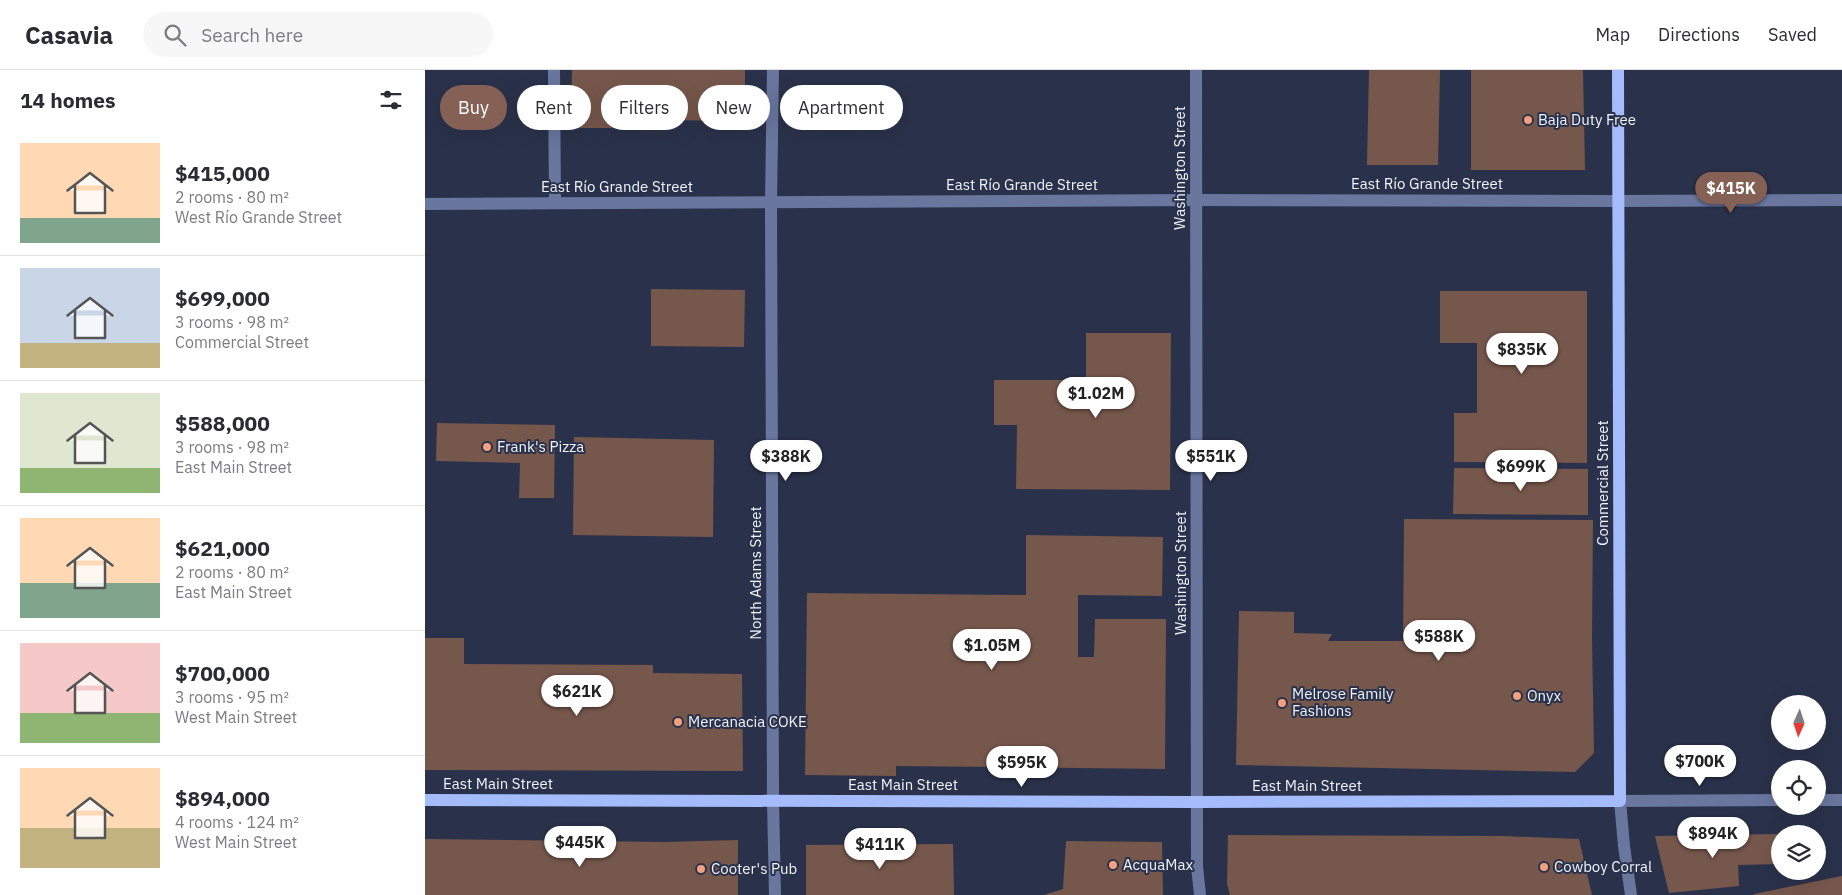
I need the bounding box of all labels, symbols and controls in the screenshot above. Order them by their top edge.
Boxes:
search box [143,12,493,57]
text: Casavia [25,19,113,51]
icon: search [161,21,189,49]
text: Search here [201,23,303,47]
text: Map [1595,23,1630,46]
text: Directions [1658,23,1740,46]
text: Saved [1768,23,1817,46]
chip: Buy [440,85,507,130]
chip: Rent [517,85,591,130]
chip: Filters [601,85,688,130]
chip: New [698,85,770,130]
chip: Apartment [780,85,903,130]
text: 14 homes [20,86,116,114]
icon: filters [377,86,405,114]
street label: Washington Street [1170,106,1189,230]
place label: Baja Duty Free [1538,110,1636,129]
marker: Baja Duty Free [1522,114,1534,126]
text: $415,000 [175,159,270,187]
icon: home [60,163,120,223]
pin: $415K [1696,172,1766,214]
street label: East Río Grande Street [1351,174,1503,193]
street label: East Río Grande Street [946,175,1098,194]
street label: East Río Grande Street [541,177,693,196]
text: $415K [1706,178,1756,198]
text: 2 rooms · 80 m² [175,187,289,207]
text: West Río Grande Street [175,207,342,227]
text: $699,000 [175,284,270,312]
icon: home [60,288,120,348]
text: 3 rooms · 98 m² [175,312,289,332]
text: Commercial Street [175,332,309,352]
pin: $835K [1487,332,1557,375]
text: $835K [1497,339,1547,359]
pin: $1.02M [1055,376,1137,419]
text: $1.02M [1068,383,1124,403]
text: $588,000 [175,409,270,437]
icon: home [60,413,120,473]
street label: Commercial Street [1593,420,1612,546]
text: 3 rooms · 98 m² [175,437,289,457]
place label: Frank's Pizza [497,437,584,456]
pin: $388K [751,440,821,482]
pin: $551K [1176,440,1246,482]
marker: Frank's Pizza [481,441,493,453]
text: $388K [761,446,811,466]
text: $551K [1186,446,1236,466]
pin: $699K [1486,450,1556,492]
text: $699K [1496,456,1546,476]
text: East Main Street [175,457,292,477]
street label: North Adams Street [746,506,765,640]
street label: Washington Street [1171,511,1190,635]
text: $621,000 [175,534,270,562]
icon: home [60,538,120,598]
text: 2 rooms · 80 m² [175,562,289,582]
text: East Main Street [175,582,292,602]
pin: $588K [1404,620,1474,662]
text: $588K [1414,626,1464,646]
pin: $1.05M [951,628,1033,671]
text: $1.05M [964,635,1020,655]
text: $700,000 [175,659,270,687]
icon: home [60,663,120,723]
pin: $621K [542,674,612,717]
text: $621K [552,681,602,701]
place label: Melrose Family Fashions [1292,684,1394,720]
place label: Onyx [1527,686,1562,705]
text: 3 rooms · 95 m² [175,687,289,707]
marker: Onyx [1511,690,1523,702]
north arrow [1771,695,1826,750]
map controls [1771,695,1826,880]
marker: Melrose Family Fashions [1276,697,1288,709]
text: West Main Street [175,707,297,727]
place label: Mercanacia COKE [688,712,807,731]
marker: Mercanacia COKE [672,716,684,728]
pin: $700K [1665,744,1735,787]
pin: $595K [987,746,1057,788]
text: $700K [1675,751,1725,771]
text: $595K [997,752,1047,772]
button: locate [1771,760,1826,815]
street label: East Main Street [443,774,553,793]
street label: East Main Street [848,775,958,794]
street label: East Main Street [1252,776,1362,795]
text: $894,000 [175,784,270,812]
icon: home [60,788,120,848]
text: 4 rooms · 124 m² [175,812,299,832]
pin: $894K [1678,816,1748,859]
text: $894K [1688,823,1738,843]
button: layers [1771,825,1826,880]
pin: $445K [545,826,615,868]
pin: $411K [845,828,915,870]
text: West Main Street [175,832,297,852]
text: $445K [555,832,605,852]
text: $411K [855,834,905,854]
place label: AcquaMax [1123,855,1193,874]
place label: Cowboy Corral [1554,857,1652,876]
place label: Cooter's Pub [711,859,797,878]
marker: AcquaMax [1107,859,1119,871]
marker: Cowboy Corral [1538,861,1550,873]
marker: Cooter's Pub [695,863,707,875]

